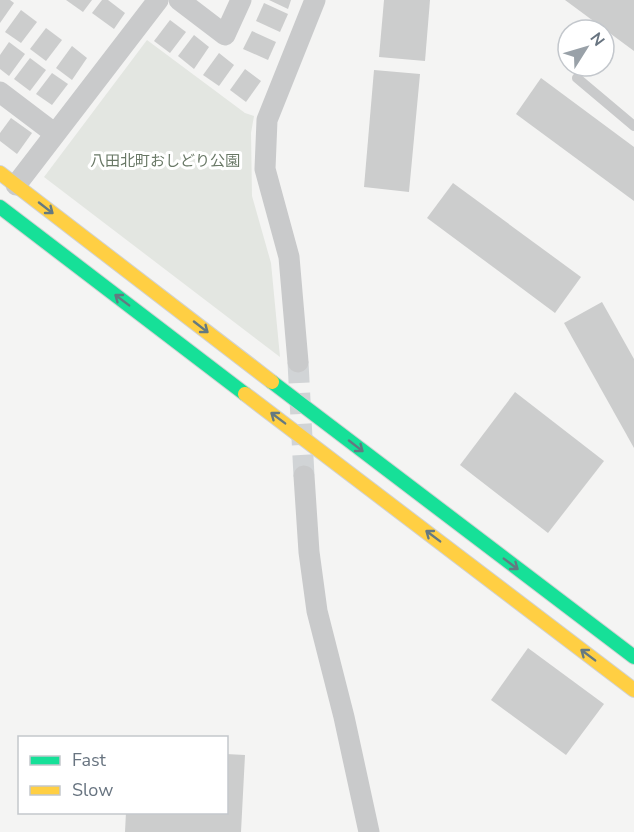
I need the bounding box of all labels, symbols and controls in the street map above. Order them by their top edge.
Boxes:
north arrow [556,18,616,78]
text: N [585,28,610,51]
park label: 八田北町おしどり公園 [90,151,240,171]
one-way arrow [38,202,54,215]
one-way arrow [115,294,131,306]
one-way arrow [193,320,209,333]
one-way arrow [270,412,286,424]
one-way arrow [347,439,363,452]
one-way arrow [425,530,441,543]
one-way arrow [502,558,518,570]
one-way arrow [580,648,596,661]
legend [18,736,228,814]
text: Fast [72,748,107,772]
text: Slow [72,778,113,802]

